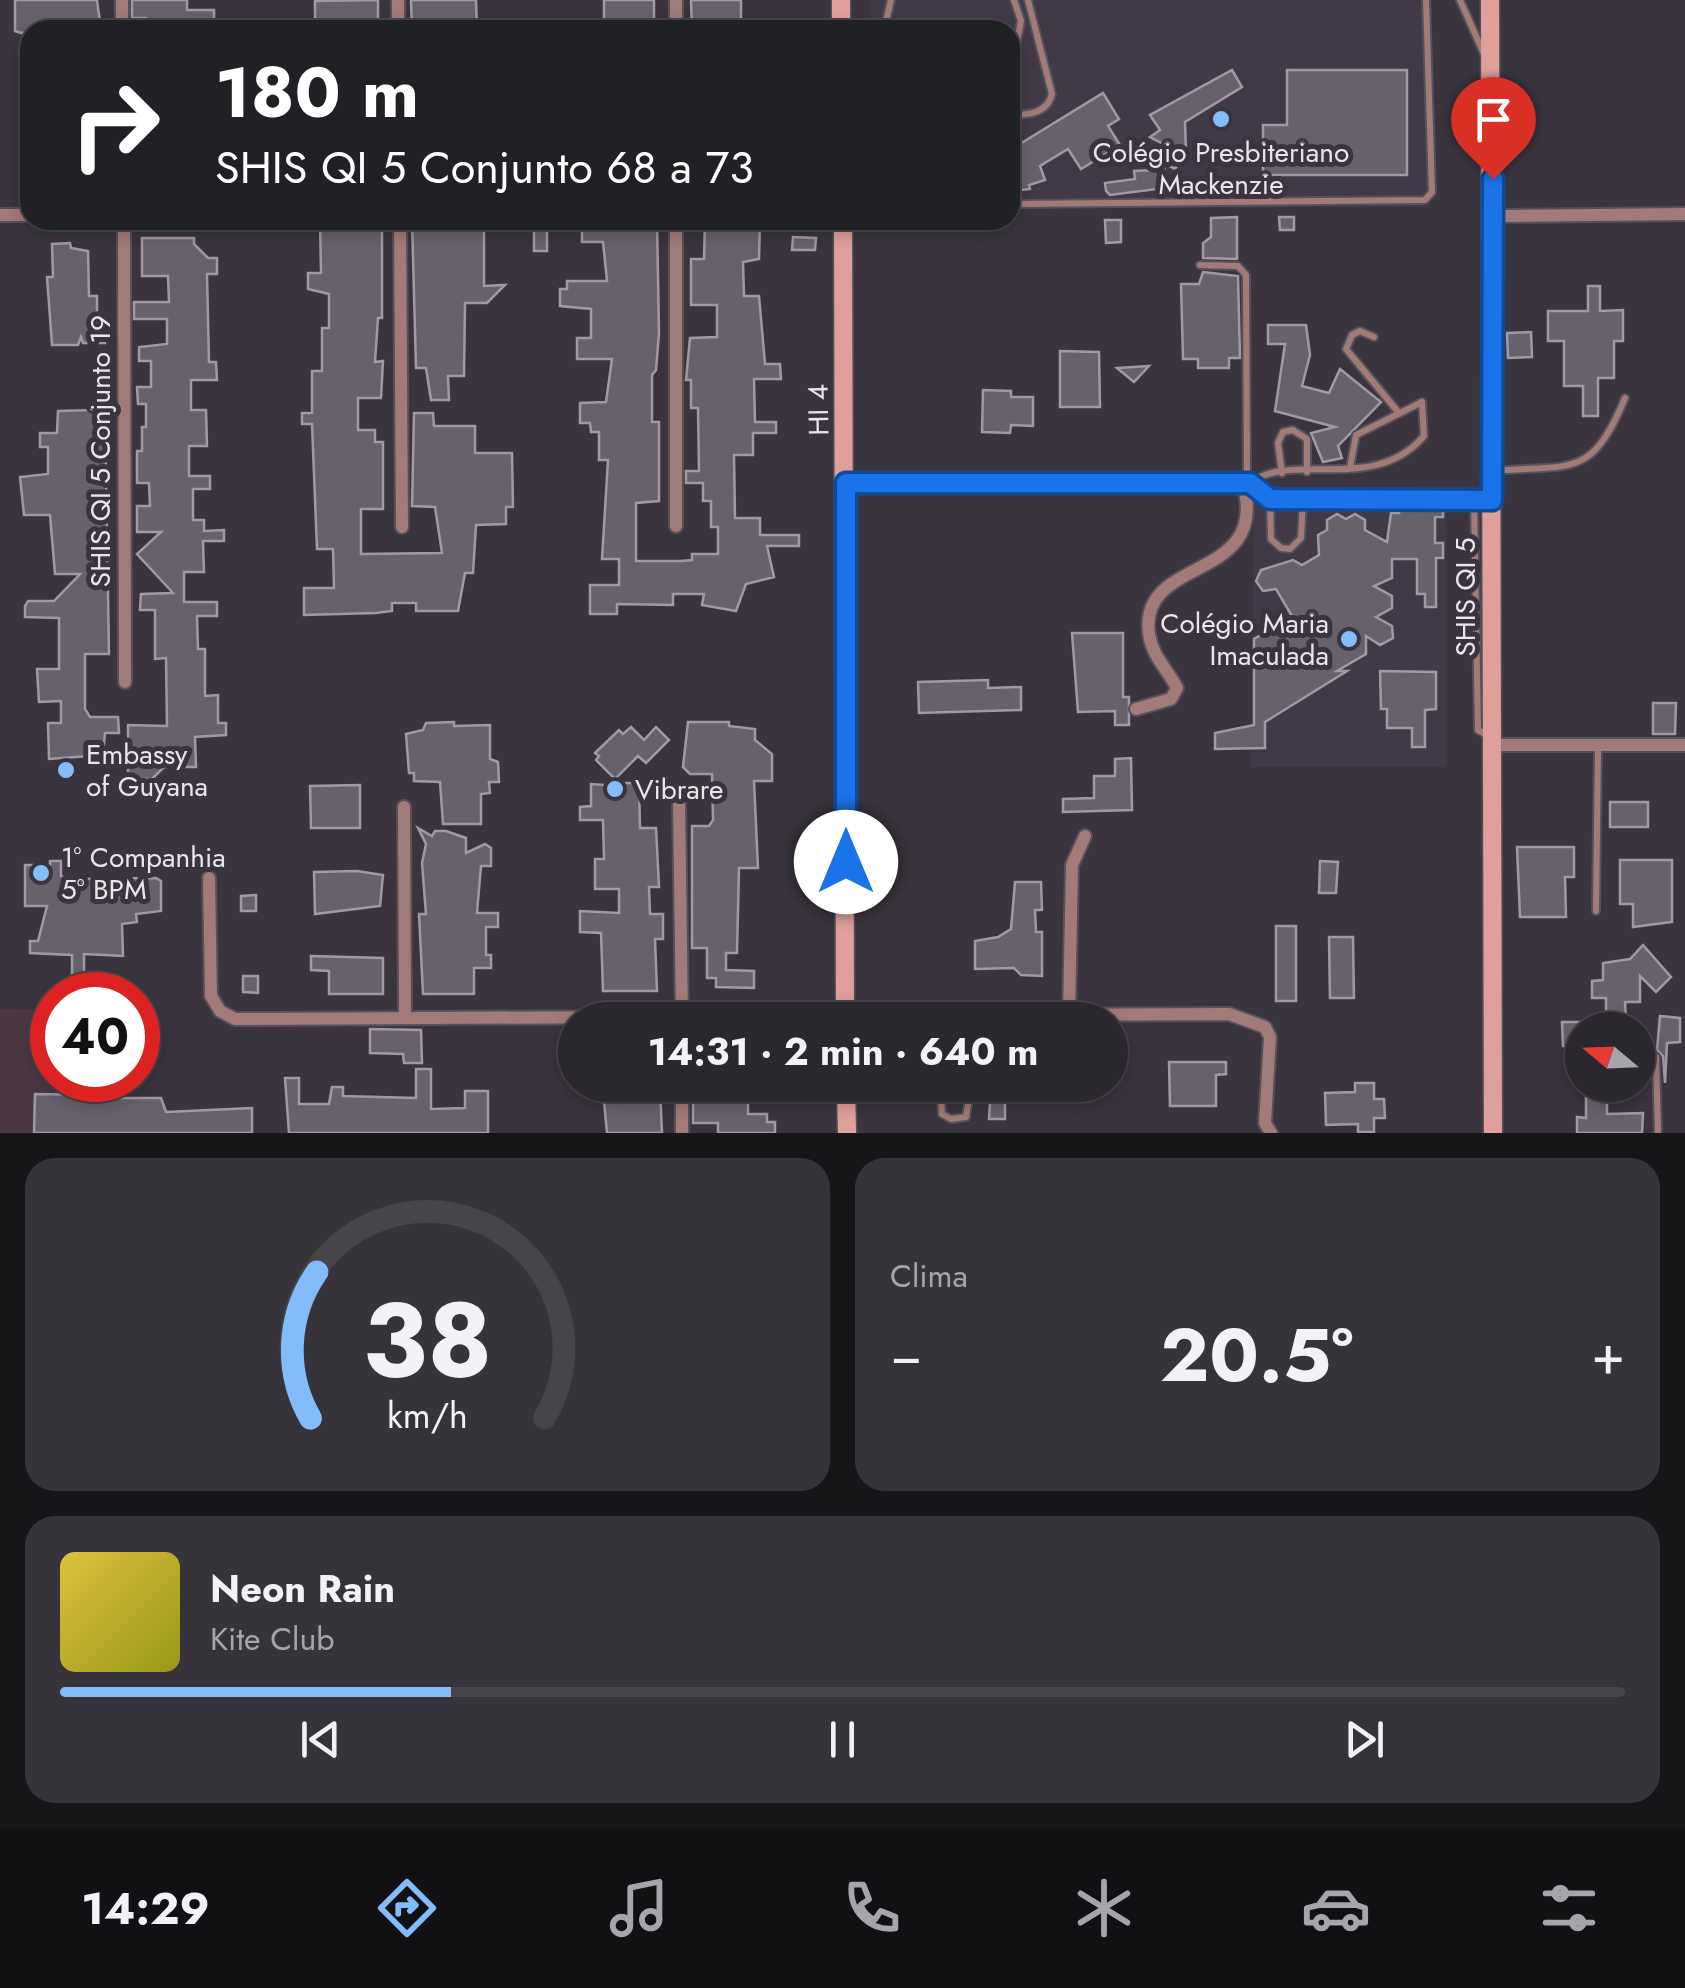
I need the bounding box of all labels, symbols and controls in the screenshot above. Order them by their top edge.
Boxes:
text: 180 m [215,42,419,143]
icon: right [50,60,180,190]
pin [1451,77,1536,180]
icon: arrive [1466,92,1521,147]
marker: Colégio Presbiteriano Mackenzie [1210,108,1232,130]
place label: Colégio Presbiteriano Mackenzie [1093,132,1349,205]
text: SHIS QI 5 Conjunto 68 a 73 [215,135,754,200]
street label: SHIS QI 5 Conjunto 19 [80,315,121,587]
street label: HI 4 [798,384,839,436]
street label: SHIS QI 5 [1445,537,1486,657]
place label: Colégio Maria Imaculada [1160,603,1329,676]
marker: Colégio Maria Imaculada [1338,628,1360,650]
place label: Embassy of Guyana [86,734,208,807]
marker: Embassy of Guyana [55,759,77,781]
place label: Vibrare [635,769,723,810]
marker: Vibrare [604,778,626,800]
position arrow [794,810,898,914]
place label: 1° Companhia 5° BPM [61,837,226,910]
marker: 1° Companhia 5° BPM [30,862,52,884]
speed limit sign: 40 [30,972,160,1102]
north arrow [1565,1012,1655,1102]
map controls [1565,1012,1655,1102]
text: 14:31 · 2 min · 640 m [648,1024,1038,1079]
text: Clima [890,1253,968,1299]
text: 38 [363,1265,492,1415]
text: 20.5° [1160,1301,1354,1409]
text: − [890,1315,922,1395]
text: + [1591,1315,1625,1395]
text: km/h [387,1390,468,1441]
text: Neon Rain [210,1561,395,1616]
text: Kite Club [210,1616,334,1662]
icon: previous [293,1712,348,1767]
icon: pause [815,1712,870,1767]
icon: next [1337,1712,1392,1767]
icon: directions [372,1873,442,1943]
icon: music [604,1873,674,1943]
icon: phone [837,1873,907,1943]
icon: climate [1069,1873,1139,1943]
icon: car [1301,1873,1371,1943]
icon: filters [1534,1873,1604,1943]
text: 14:29 [81,1876,210,1941]

